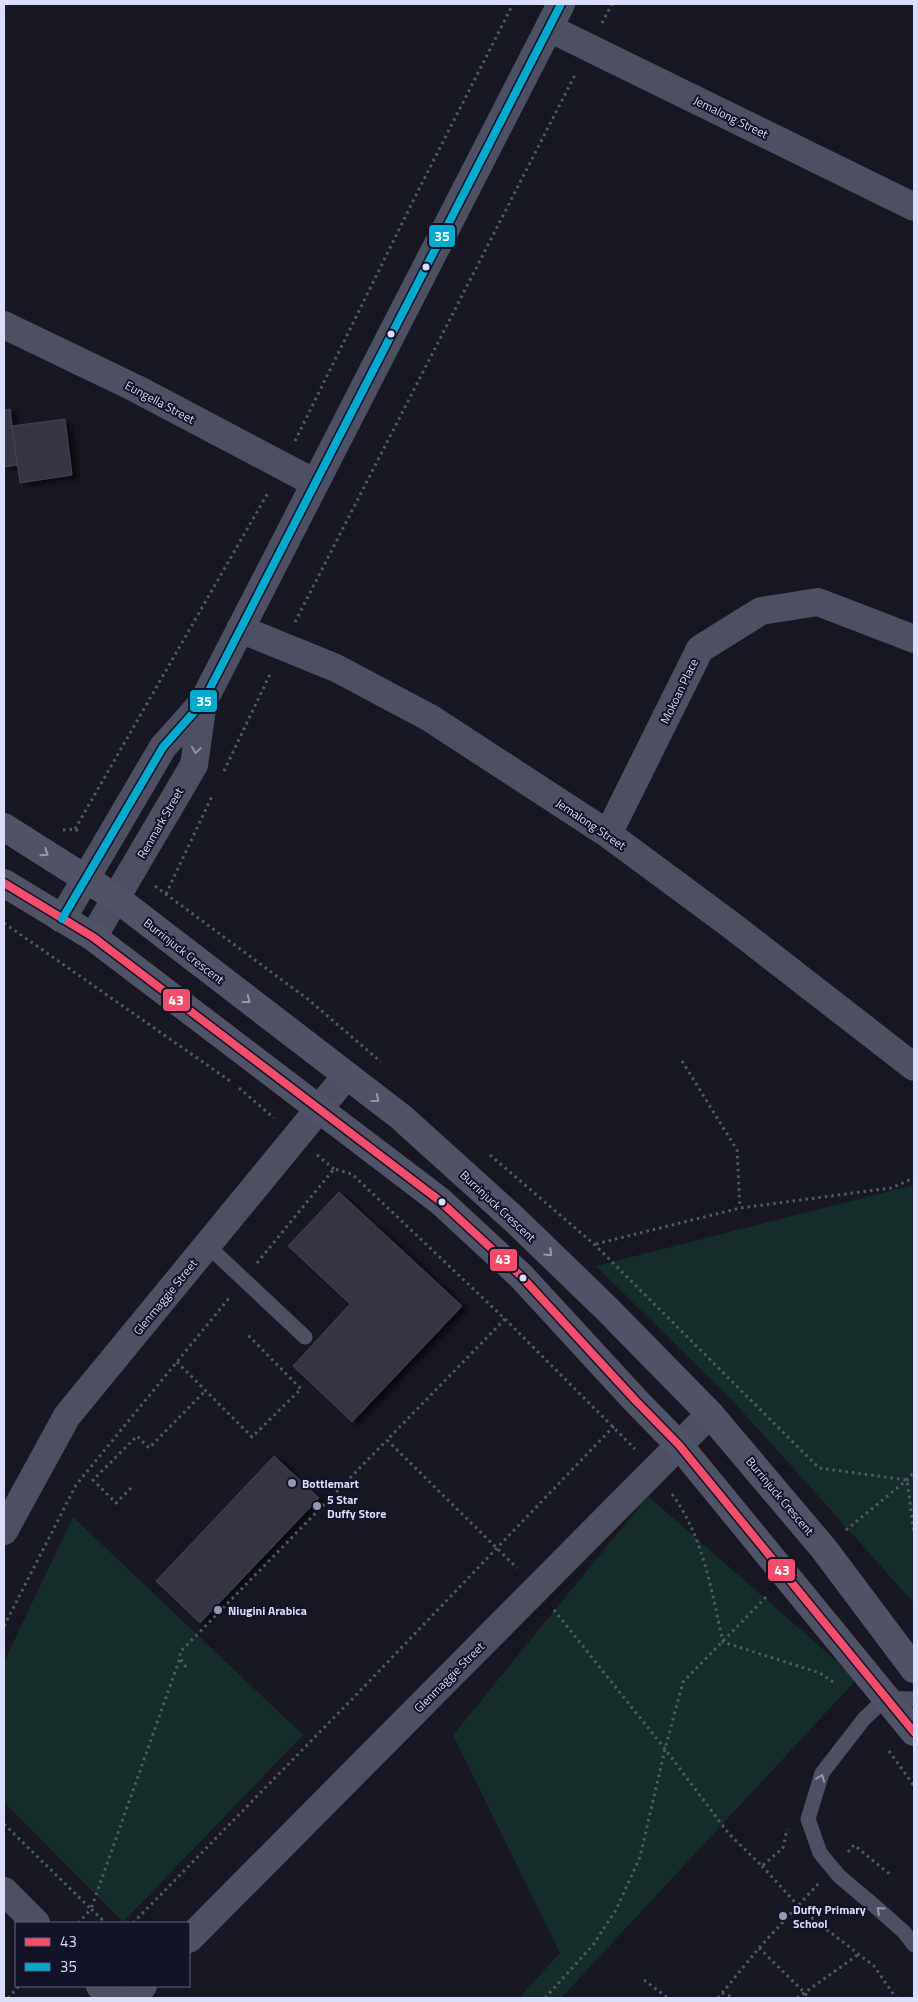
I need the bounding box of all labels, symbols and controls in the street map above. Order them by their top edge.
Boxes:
street label: Jemalong Street [691,91,772,144]
line badge: 35 [428,224,456,248]
text: 35 [434,225,450,246]
unlabelled marker [421,262,431,272]
unlabelled marker [386,329,396,339]
street label: Eungella Street [122,376,199,429]
street label: Mokoan Place [655,655,703,727]
line badge: 35 [189,689,218,713]
text: 35 [196,690,212,711]
one-way arrow [191,746,202,754]
street label: Renmark Street [132,783,188,862]
street label: Jemalong Street [552,794,630,855]
one-way arrow [39,847,48,857]
street label: Burrinjuck Crescent [140,913,229,989]
line badge: 43 [162,988,191,1012]
text: 43 [168,989,184,1010]
one-way arrow [241,994,250,1002]
one-way arrow [370,1093,379,1101]
street label: Burrinjuck Crescent [456,1166,541,1247]
unlabelled marker [437,1197,447,1207]
line badge: 43 [489,1248,518,1272]
text: 43 [495,1248,511,1269]
one-way arrow [544,1248,553,1257]
street label: Glenmaggie Street [128,1254,202,1339]
unlabelled marker [518,1273,528,1283]
street label: Burrinjuck Crescent [741,1452,819,1540]
place label: Bottlemart [302,1474,359,1493]
marker: Bottlemart [286,1477,298,1489]
place label: 5 Star Duffy Store [327,1490,386,1523]
marker: 5 Star Duffy Store [311,1500,323,1512]
line badge: 43 [767,1558,796,1582]
text: 43 [774,1559,790,1580]
place label: Niugini Arabica [228,1601,307,1620]
marker: Niugini Arabica [212,1604,224,1616]
street label: Glenmaggie Street [409,1637,489,1717]
one-way arrow [815,1774,825,1783]
place label: Duffy Primary School [793,1900,866,1933]
one-way arrow [876,1907,885,1916]
marker: Duffy Primary School [777,1910,789,1922]
legend [15,1922,190,1987]
text: 43 [60,1930,77,1953]
text: 35 [60,1955,77,1978]

